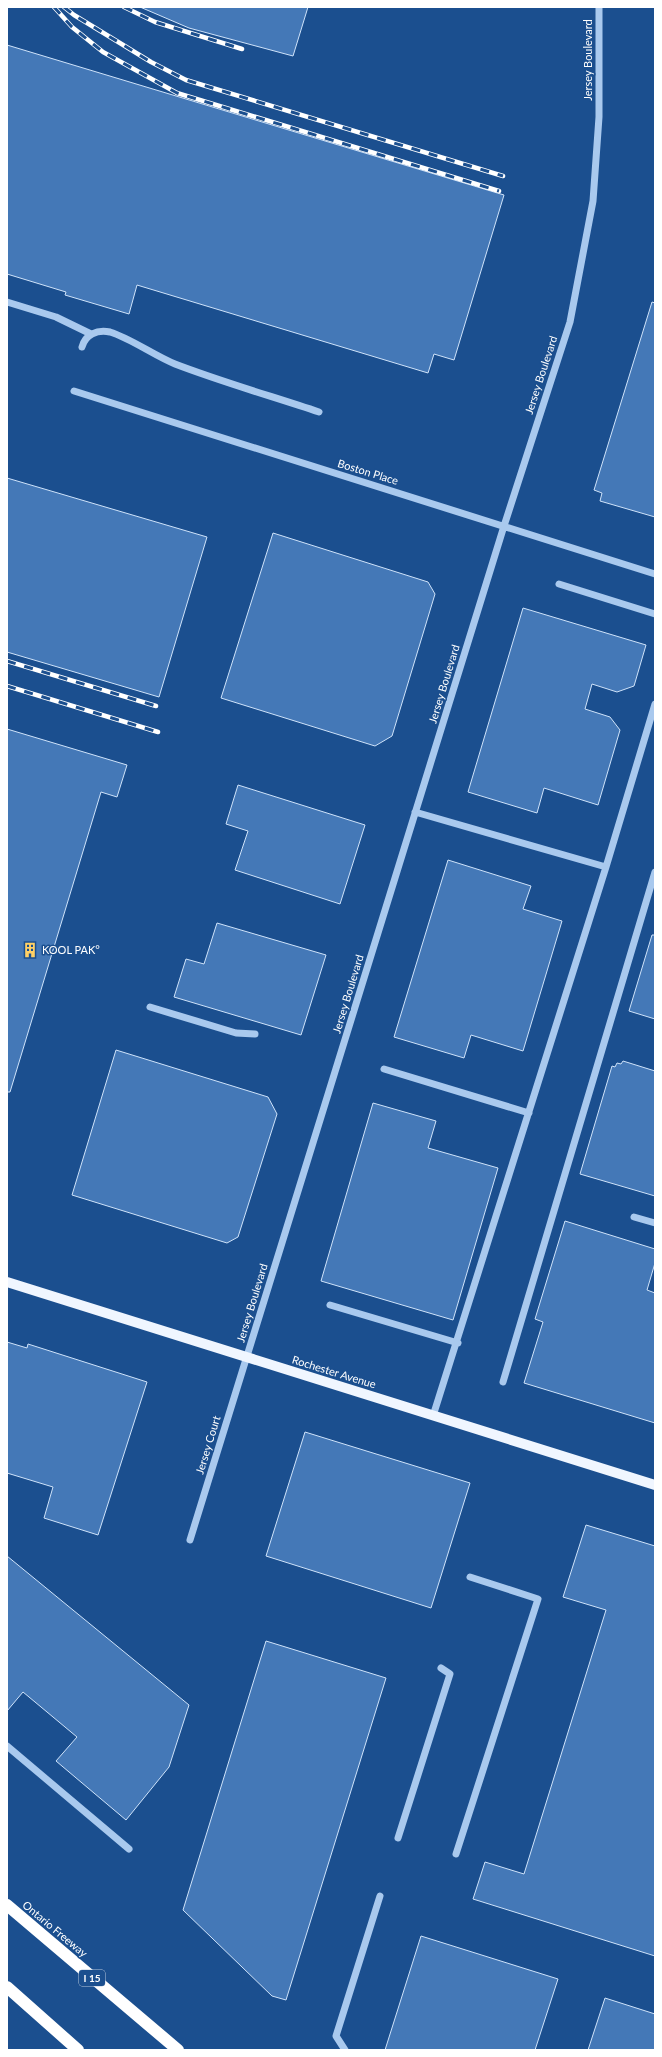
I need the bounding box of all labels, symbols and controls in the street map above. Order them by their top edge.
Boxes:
street label: Jersey Boulevard [581,19,594,101]
street label: Jersey Boulevard [522,334,559,416]
street label: Boston Place [336,456,400,487]
street label: Jersey Boulevard [425,643,462,725]
building icon: KOOL PAK° [21,941,39,959]
place label: KOOL PAK° [42,943,100,956]
street label: Jersey Boulevard [329,953,366,1035]
street label: Jersey Boulevard [233,1262,270,1344]
street label: Rochester Avenue [291,1353,378,1391]
street label: Jersey Court [192,1414,223,1476]
street label: Ontario Freeway [20,1898,91,1960]
road number: I 15 [79,1970,105,1986]

